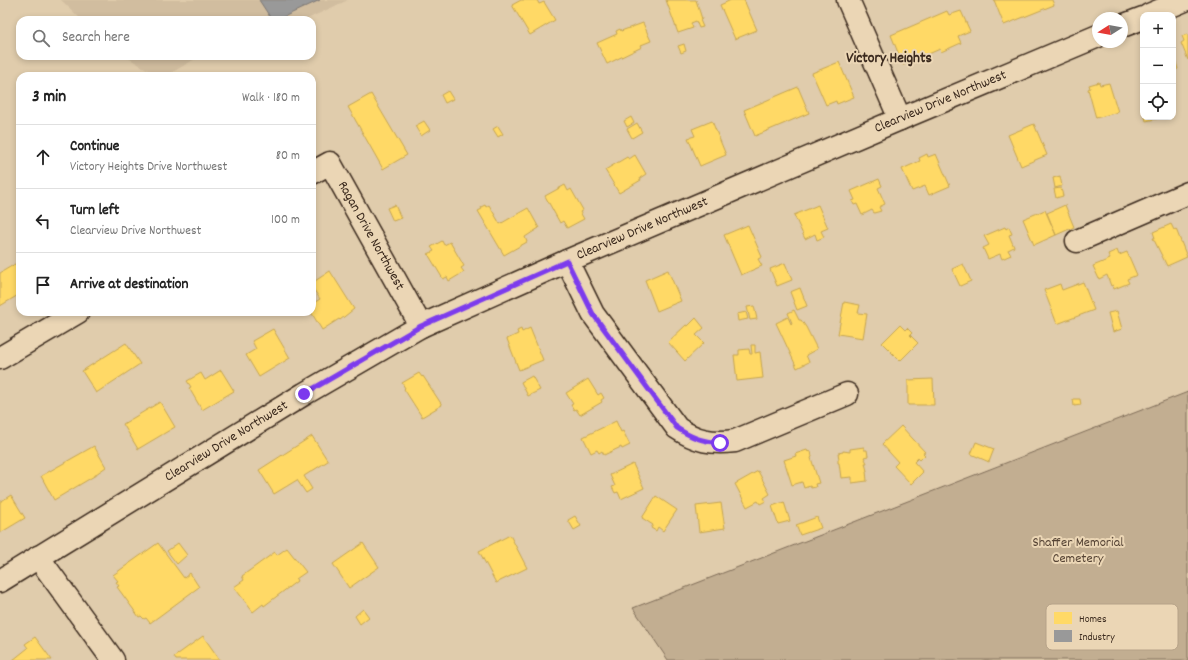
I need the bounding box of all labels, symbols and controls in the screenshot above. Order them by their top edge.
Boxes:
north arrow [1092,12,1128,48]
map controls [1140,12,1176,120]
button: + [1140,12,1176,48]
search box [16,16,316,60]
icon: search [30,27,52,49]
text: Search here [62,27,130,49]
district label: Victory Heights [846,48,932,70]
button: − [1140,48,1176,84]
street label: Clearview Drive Northwest [871,65,1010,139]
button: locate [1140,84,1176,120]
text: 3 min [32,86,66,110]
text: Walk · 180 m [242,89,300,108]
text: Continue [70,136,119,158]
icon: ahead [32,146,54,168]
text: 80 m [276,147,300,166]
text: Victory Heights Drive Northwest [70,158,227,177]
street label: Ragan Drive Northwest [332,178,409,294]
street label: Clearview Drive Northwest [573,192,711,266]
text: Turn left [70,200,119,222]
icon: left [32,210,54,232]
text: 100 m [271,211,300,230]
text: Clearview Drive Northwest [70,222,201,241]
icon: arrive [32,274,54,296]
text: Arrive at destination [70,274,188,296]
route end [295,385,313,403]
street label: Clearview Drive Northwest [161,396,292,487]
route start [711,434,729,452]
park label: Shaffer Memorial Cemetery [1032,533,1124,569]
legend [1046,604,1178,650]
text: Homes [1079,612,1107,628]
text: Industry [1079,630,1115,646]

